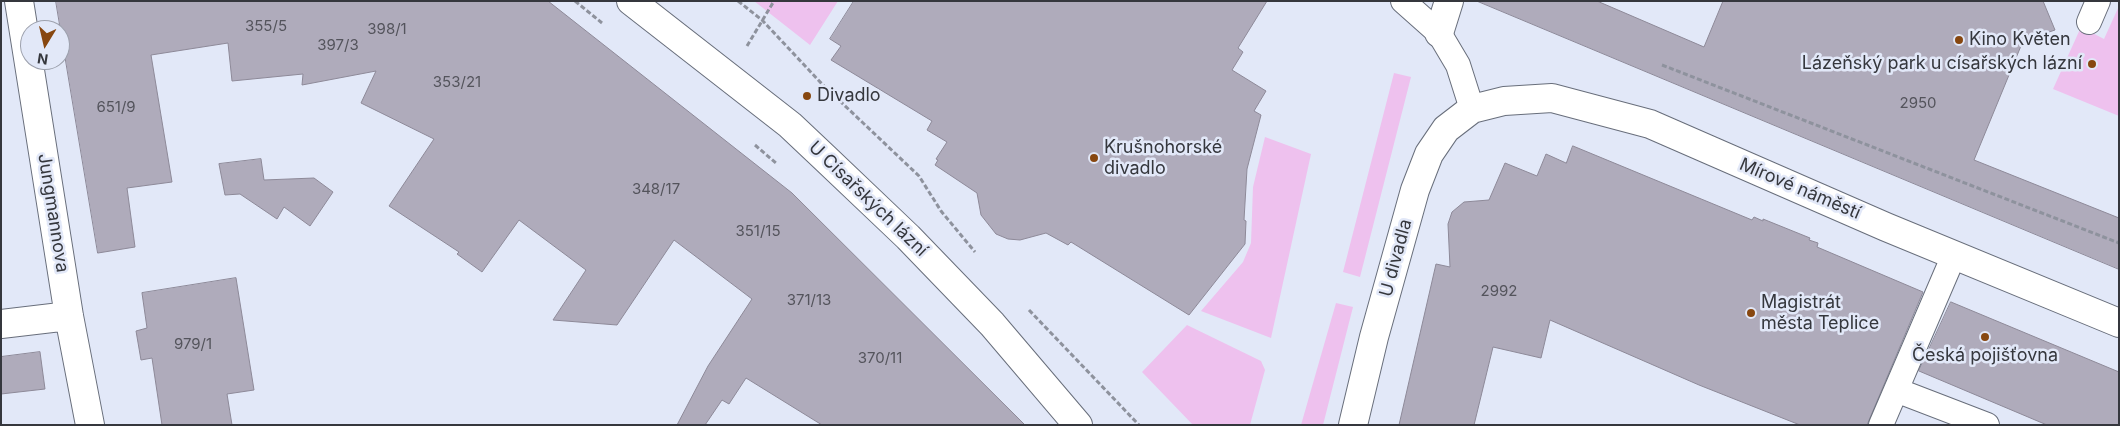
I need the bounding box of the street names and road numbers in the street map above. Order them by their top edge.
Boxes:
street label: U Císařských lázní [804,137,932,261]
street label: Jungmannova [33,152,73,274]
street label: Mírové náměstí [1736,154,1864,224]
street label: U divadla [1375,217,1417,299]

